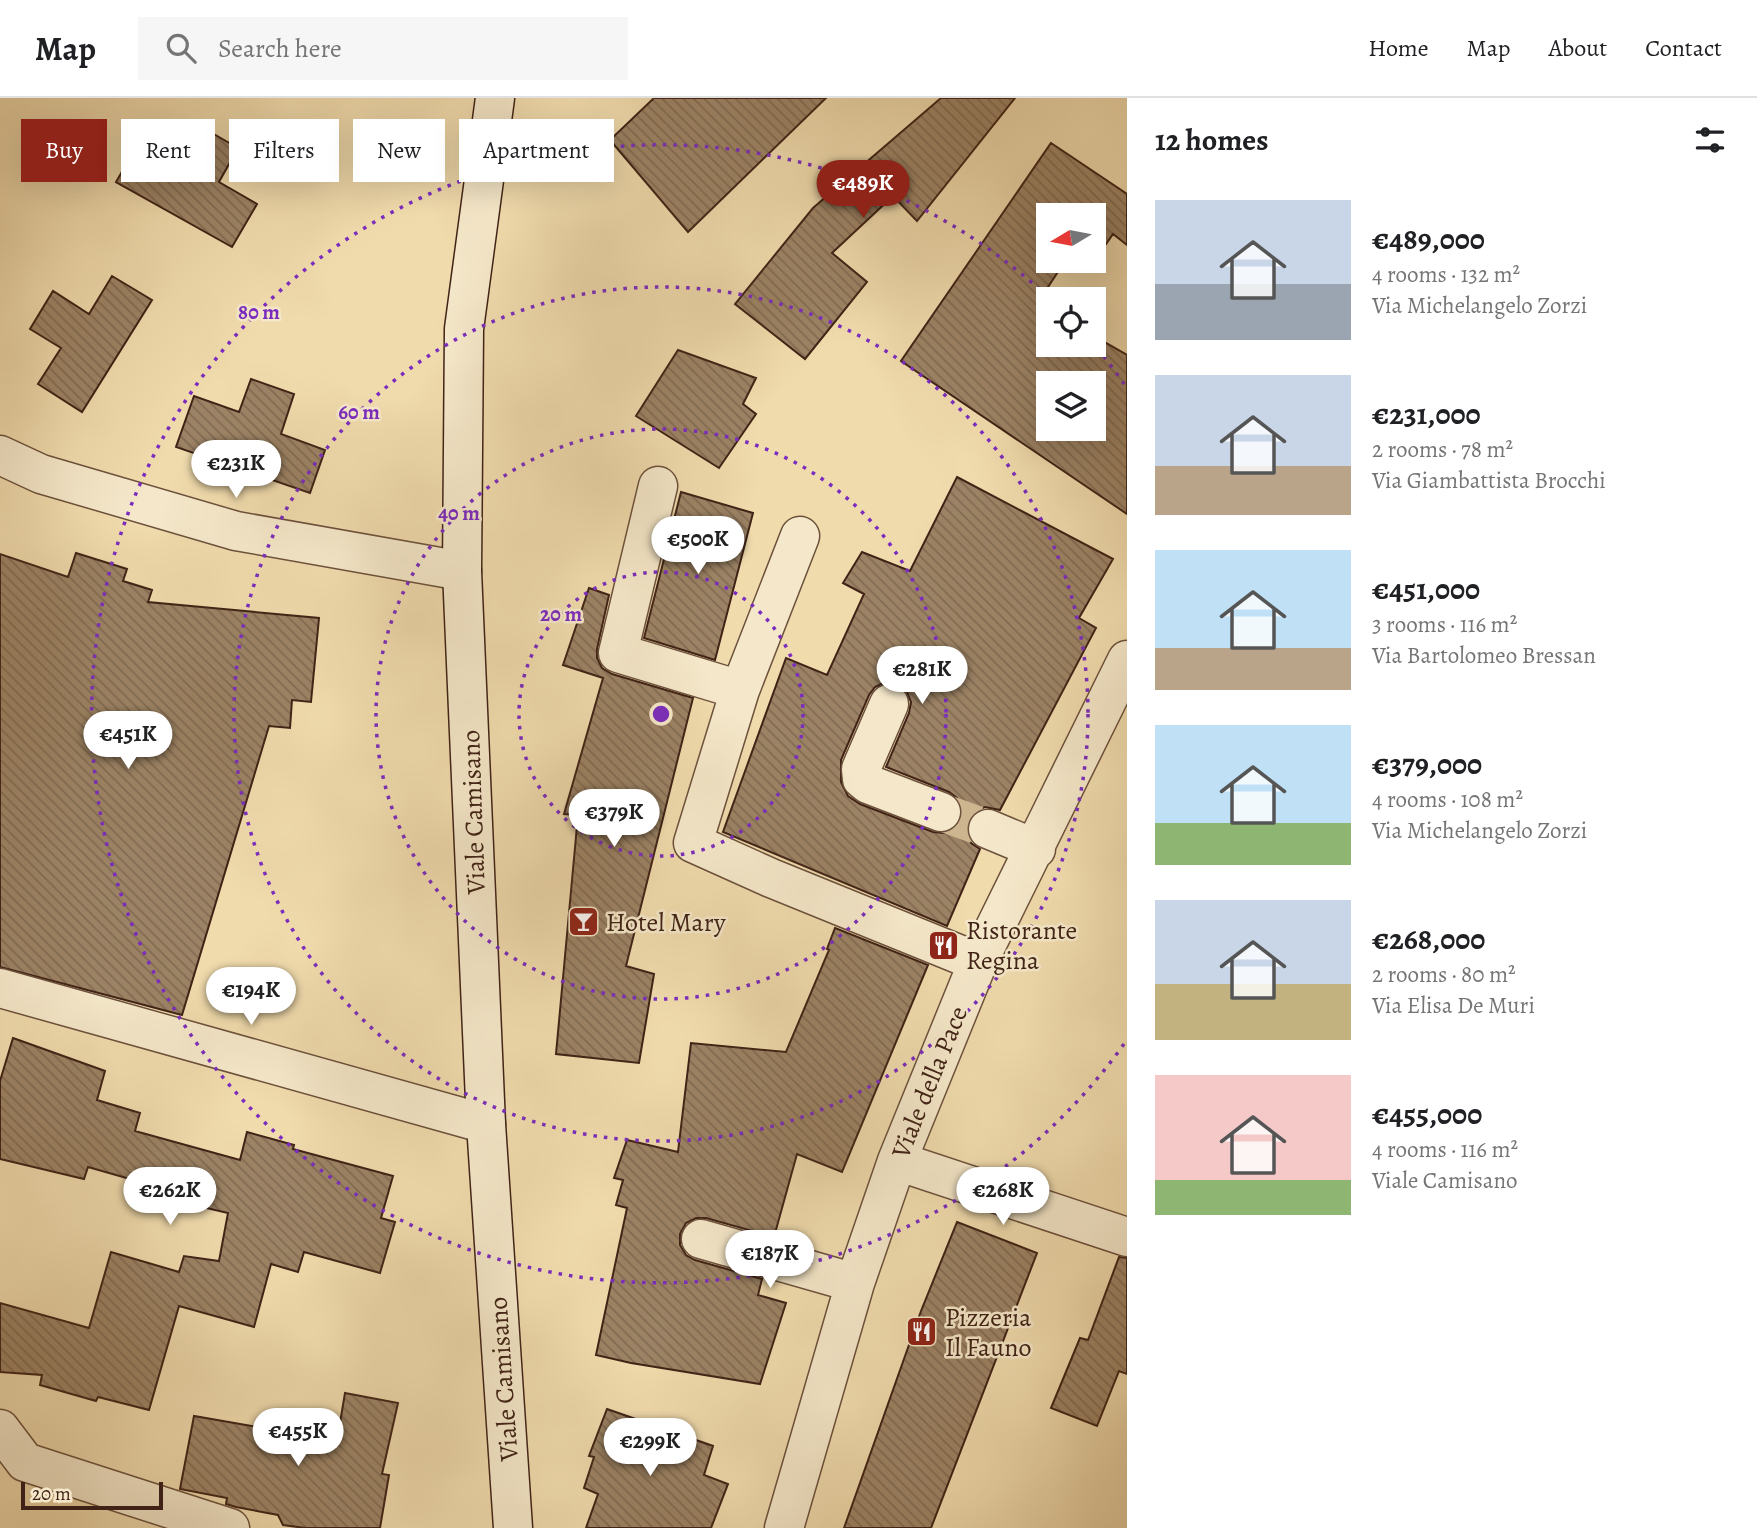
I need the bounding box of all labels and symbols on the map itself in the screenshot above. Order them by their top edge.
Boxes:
pin: €489K [814,160,912,220]
north arrow [1036,203,1106,273]
text: 80 m [238,298,280,326]
text: 60 m [338,398,380,426]
pin: €231K [187,440,285,500]
text: 40 m [438,499,480,527]
pin: €500K [649,517,747,576]
text: 20 m [540,600,582,628]
pin: €281K [873,646,971,706]
centre of rings [649,702,673,726]
pin: €451K [79,712,177,771]
street label: Viale Camisano [453,729,494,896]
pin: €379K [565,790,663,849]
bar icon: Hotel Mary [566,905,600,939]
place label: Hotel Mary [606,905,726,940]
place label: Ristorante Regina [966,913,1077,978]
restaurant icon: Ristorante Regina [926,928,960,962]
pin: €194K [202,968,300,1027]
street label: Viale della Pace [883,1001,976,1164]
pin: €262K [121,1168,219,1227]
pin: €268K [954,1168,1052,1227]
pin: €187K [721,1230,819,1290]
street label: Viale Camisano [480,1296,527,1463]
place label: Pizzeria Il Fauno [945,1300,1032,1365]
restaurant icon: Pizzeria Il Fauno [905,1315,939,1349]
pin: €455K [249,1408,347,1468]
pin: €299K [601,1418,699,1478]
scale bar [21,1479,163,1511]

